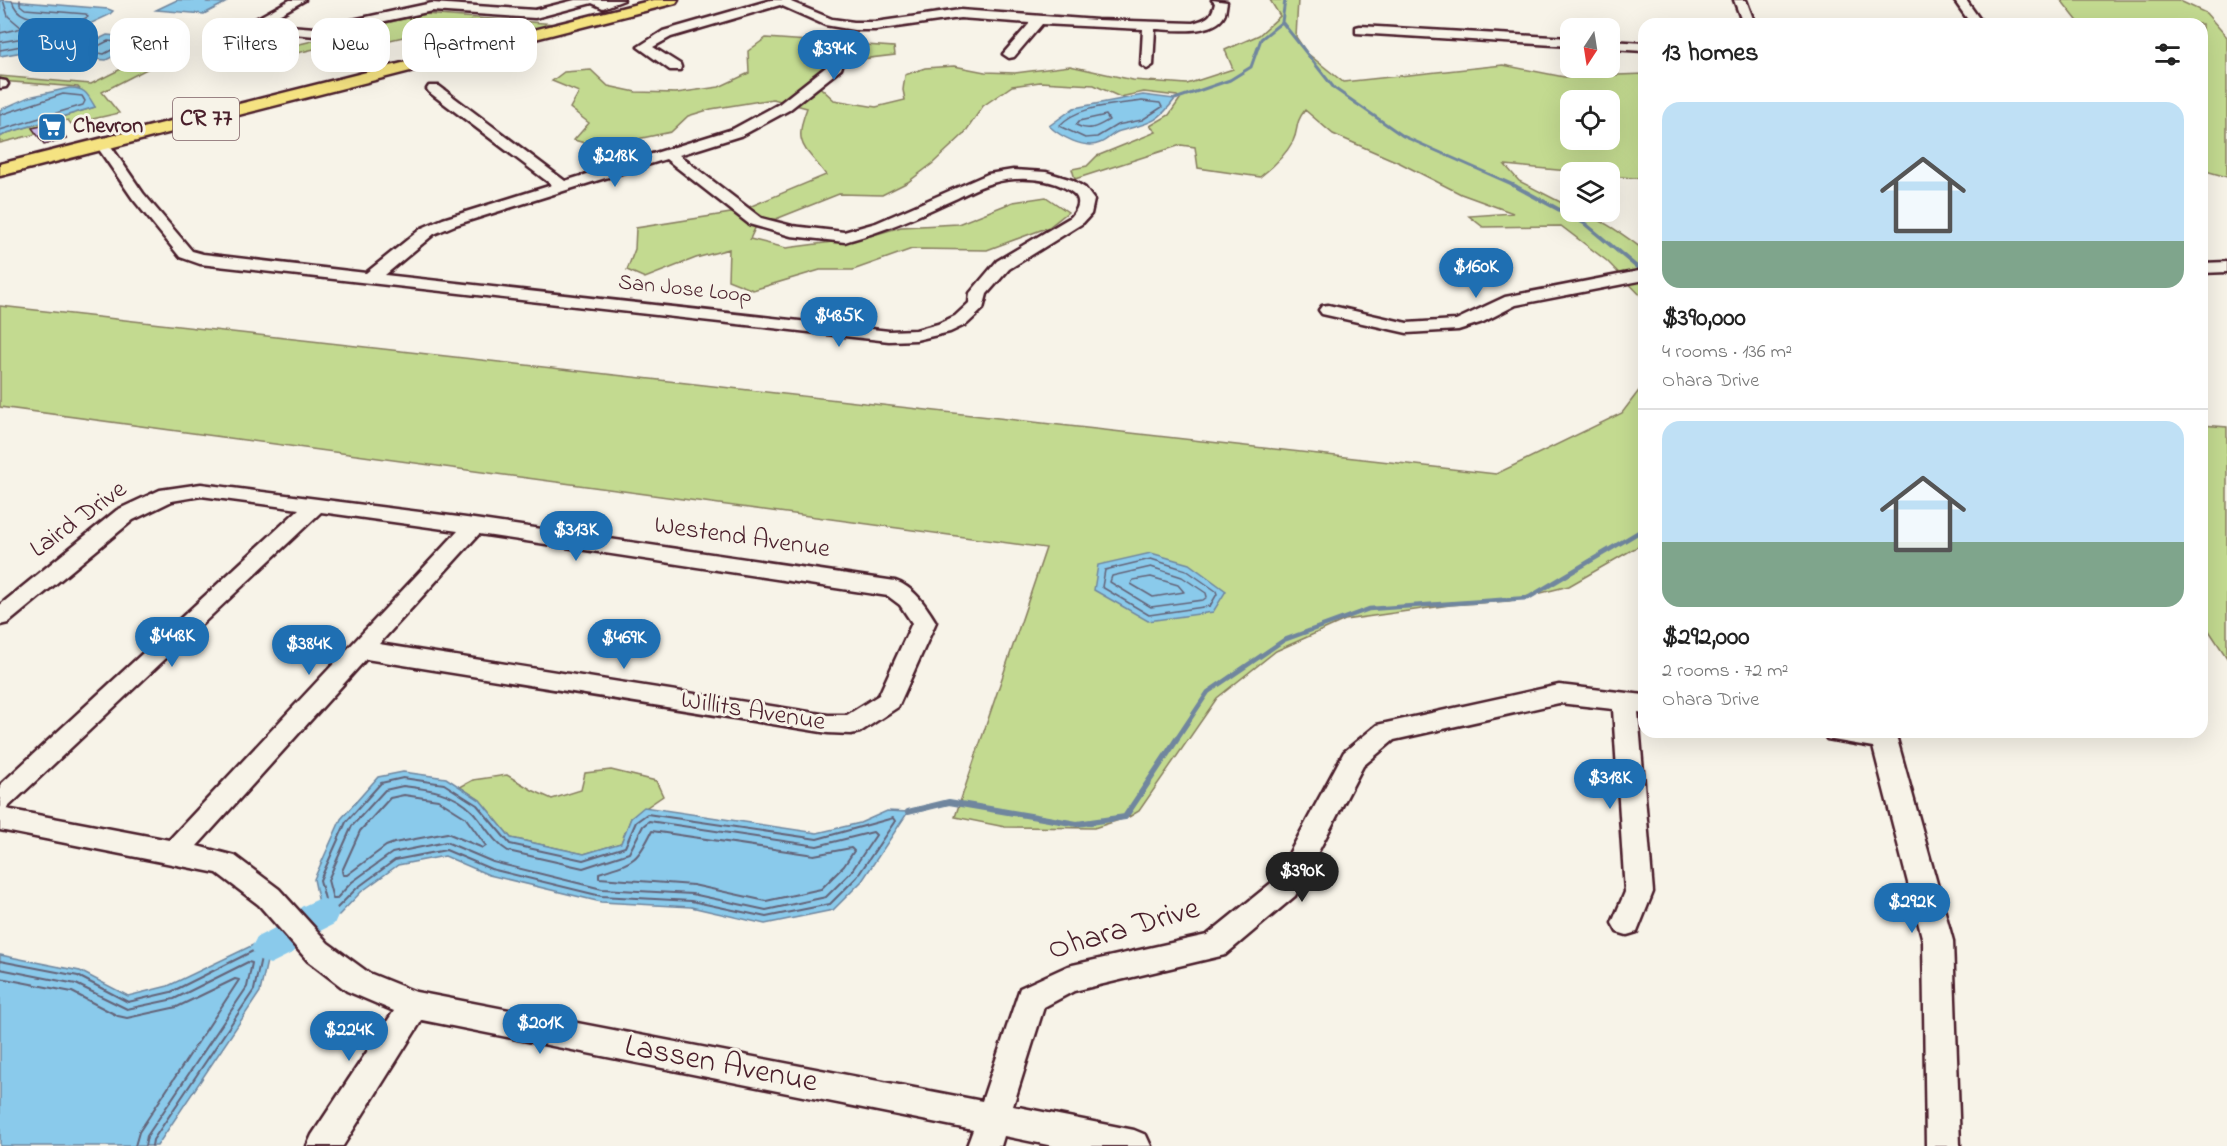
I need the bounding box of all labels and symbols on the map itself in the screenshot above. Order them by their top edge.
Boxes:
north arrow [1560,18,1620,78]
pin: $394K [792,30,876,81]
road number: CR 77 [173,98,239,140]
supermarket icon: Chevron [36,111,68,143]
place label: Chevron [73,111,143,143]
pin: $218K [573,137,657,188]
pin: $160K [1434,248,1518,299]
street label: San Jose Loop [617,267,753,313]
pin: $485K [797,297,881,348]
street label: Laird Drive [23,472,136,568]
street label: Westend Avenue [652,507,833,569]
pin: $313K [534,511,618,562]
pin: $448K [130,617,214,668]
pin: $469K [582,619,666,670]
pin: $384K [267,625,351,676]
street label: Willits Avenue [678,682,828,742]
pin: $318K [1568,759,1652,810]
pin: $390K [1260,852,1344,903]
pin: $292K [1870,883,1954,934]
street label: Ohara Drive [1043,886,1206,974]
pin: $201K [498,1004,582,1055]
pin: $224K [307,1011,391,1062]
street label: Lassen Avenue [621,1023,822,1107]

